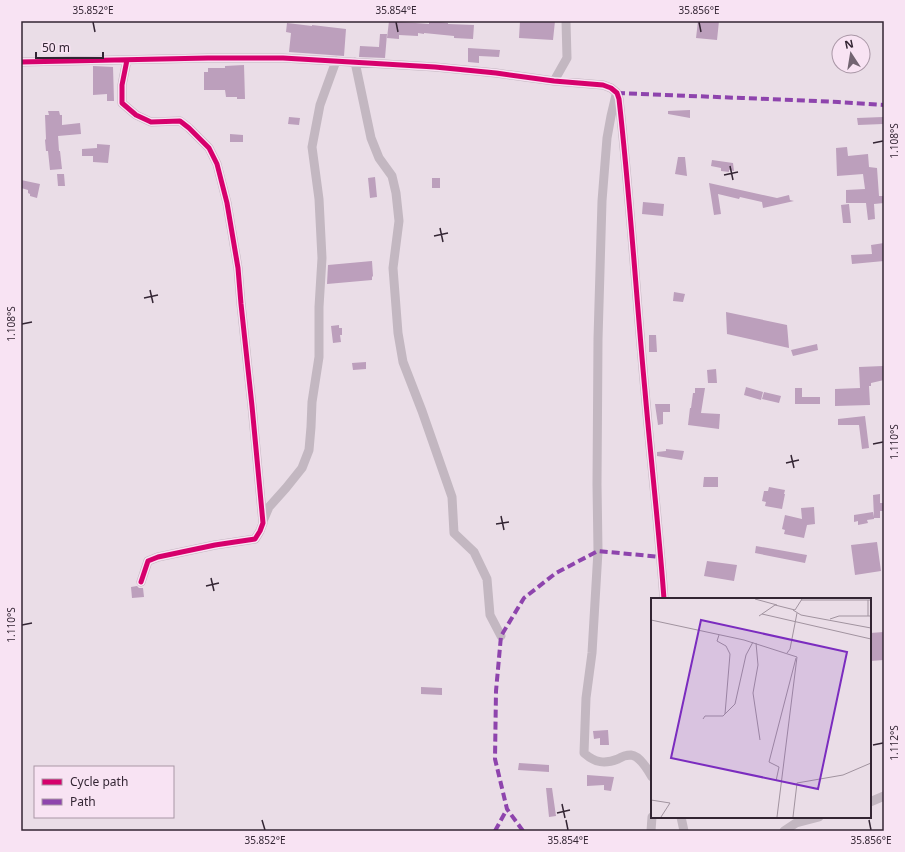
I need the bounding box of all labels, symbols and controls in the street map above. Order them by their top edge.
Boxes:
text: 35.852°E [72,3,114,17]
text: 35.854°E [375,3,417,17]
text: 35.856°E [678,3,720,17]
scale bar [36,34,103,60]
north arrow [831,34,871,74]
text: N [843,35,855,52]
text: 50 m [42,39,70,56]
text: 1.108°S [887,123,901,159]
text: 1.108°S [4,306,18,342]
text: 1.110°S [887,424,901,460]
inset map [651,598,871,818]
text: 1.110°S [4,607,18,643]
text: 1.112°S [887,725,901,761]
legend [34,766,174,818]
text: Cycle path [70,773,128,790]
text: Path [70,793,96,810]
text: 35.852°E [244,833,286,847]
text: 35.854°E [547,833,589,847]
text: 35.856°E [850,833,892,847]

